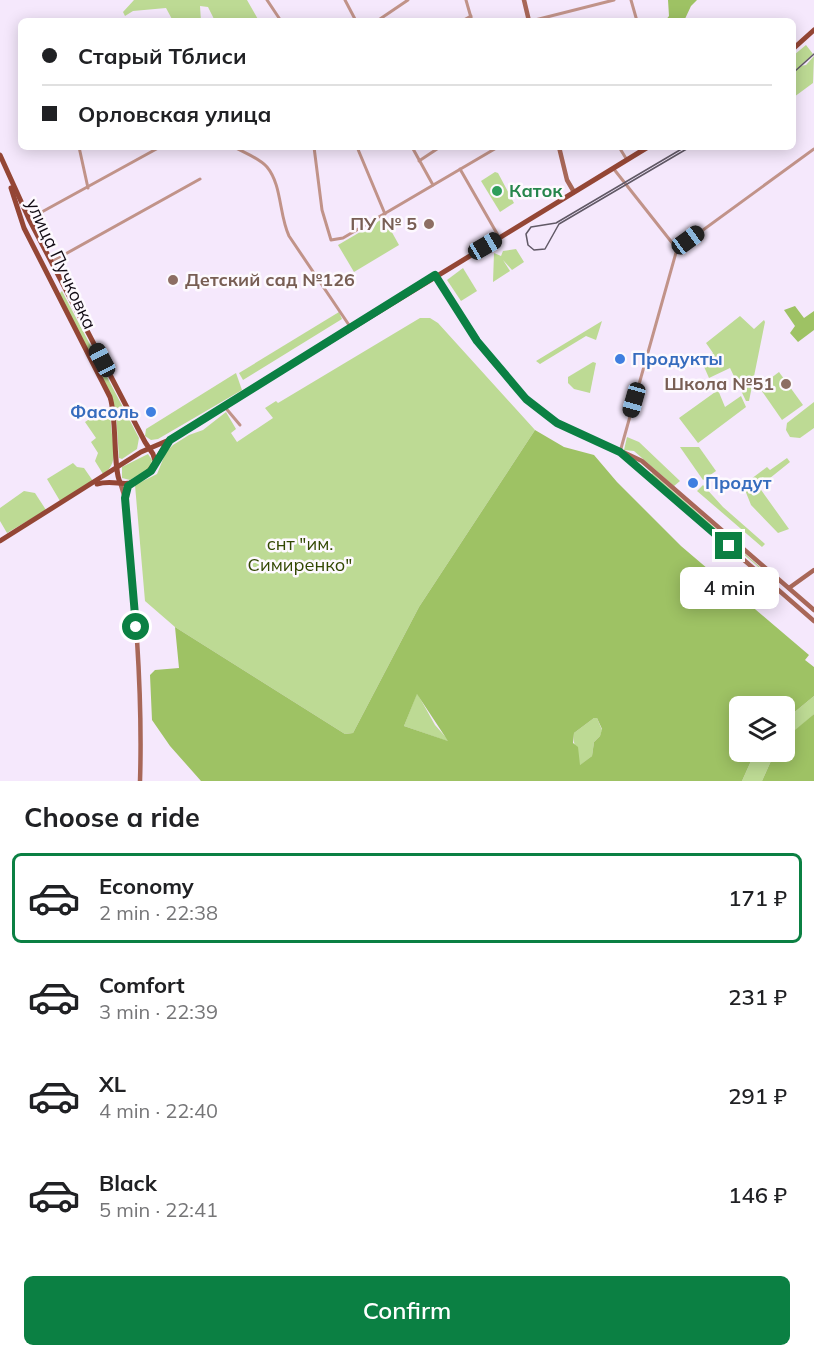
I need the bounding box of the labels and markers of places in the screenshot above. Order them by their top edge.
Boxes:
place label: Каток [509,179,563,202]
marker: Каток [490,184,504,198]
place label: ПУ № 5 [350,212,417,235]
marker: ПУ № 5 [422,217,436,231]
place label: Детский сад №126 [185,268,355,291]
marker: Детский сад №126 [166,273,180,287]
place label: Продукты [632,347,723,370]
marker: Продукты [613,352,627,366]
place label: Школа №51 [664,372,774,395]
marker: Школа №51 [779,377,793,391]
place label: Фасоль [70,400,139,423]
marker: Фасоль [144,405,158,419]
place label: Продут [705,471,772,494]
marker: Продут [686,476,700,490]

